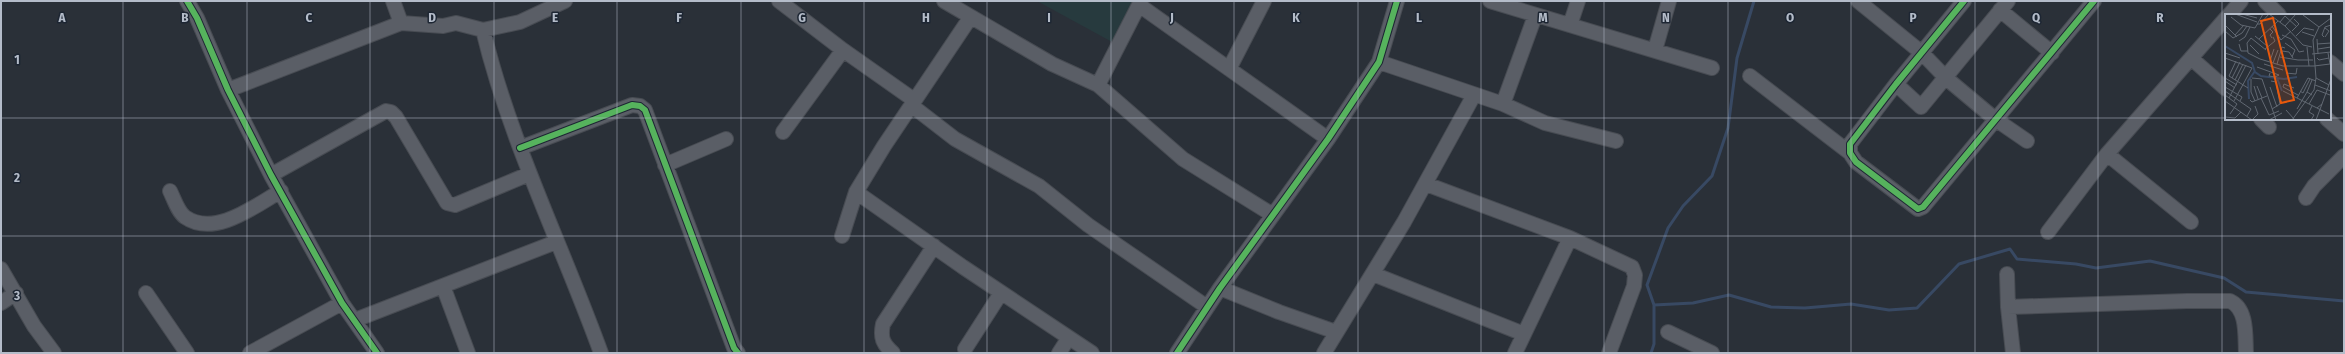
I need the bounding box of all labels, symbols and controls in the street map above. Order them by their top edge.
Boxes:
text: A [57,10,66,25]
text: B [181,10,189,25]
text: C [306,10,313,25]
text: D [428,10,436,25]
text: E [552,10,558,25]
text: F [676,10,682,25]
text: G [798,10,806,25]
text: H [922,10,930,25]
text: I [1047,10,1051,25]
text: J [1169,10,1174,25]
text: K [1292,10,1300,25]
text: L [1416,10,1422,25]
text: M [1538,10,1548,25]
text: N [1662,10,1670,25]
text: O [1786,10,1794,25]
text: P [1909,10,1917,25]
text: Q [2032,10,2041,25]
text: R [2156,10,2164,25]
inset map [2225,14,2331,120]
text: 1 [14,52,20,67]
text: 2 [13,170,20,185]
text: 3 [13,288,20,303]

